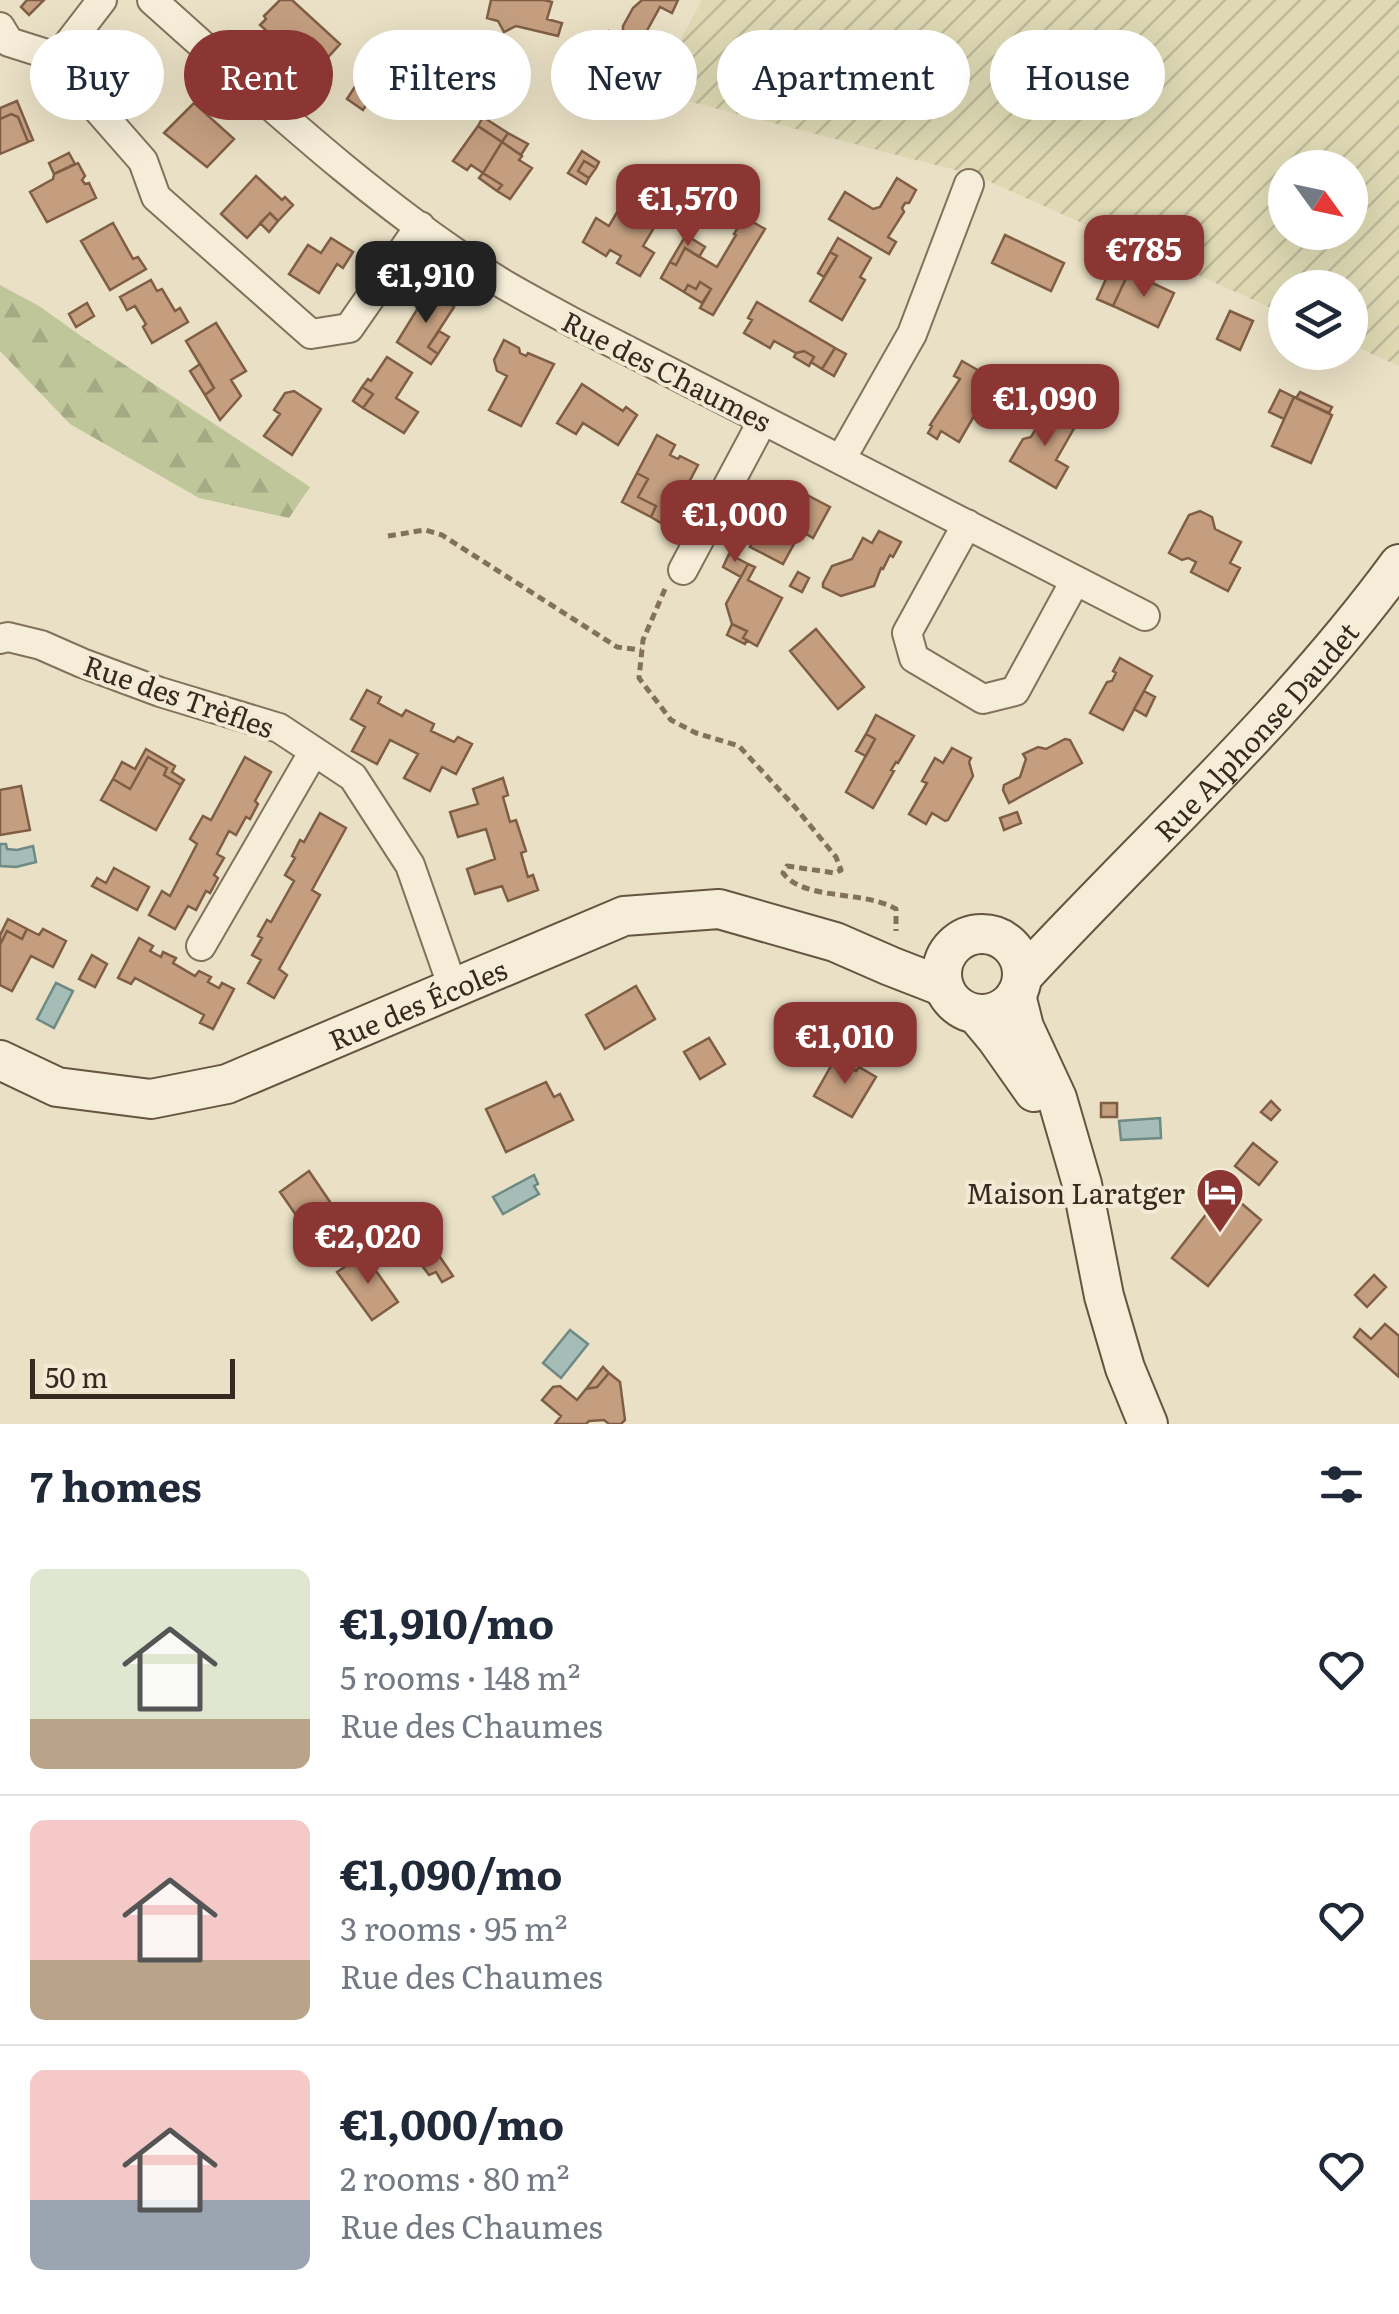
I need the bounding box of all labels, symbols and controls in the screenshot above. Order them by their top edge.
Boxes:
chip: Buy [30,30,164,120]
chip: Rent [184,30,333,120]
chip: Filters [353,30,531,120]
chip: New [551,30,697,120]
chip: Apartment [717,30,970,120]
chip: House [990,30,1165,120]
north arrow [1268,150,1368,250]
map controls [1268,150,1368,370]
pin: €1,570 [607,164,769,249]
text: €1,570 [638,172,738,220]
pin: €785 [1085,215,1203,300]
text: €785 [1106,223,1182,271]
pin: €1,910 [345,241,507,326]
text: €1,910 [377,249,475,297]
button: layers [1268,270,1368,370]
street label: Rue des Chaumes [555,299,779,441]
pin: €1,090 [964,364,1126,449]
text: €1,090 [993,372,1097,420]
pin: €1,000 [654,480,816,565]
text: €1,000 [682,488,788,536]
street label: Rue Alphonse Daudet [1144,612,1368,850]
street label: Rue des Trèfles [78,643,280,747]
street label: Rue des Écoles [322,947,513,1060]
pin: €1,010 [764,1002,926,1087]
text: €1,010 [796,1010,894,1058]
hotel icon: Maison Laratger [1194,1166,1246,1234]
place label: Maison Laratger [966,1171,1186,1213]
pin: €2,020 [287,1202,449,1287]
text: €2,020 [315,1210,421,1258]
scale bar [30,1354,235,1398]
text: 50 m [45,1355,108,1397]
text: 7 homes [30,1453,202,1515]
icon: filters [1314,1457,1369,1512]
text: €1,910/mo [340,1590,554,1652]
icon: home [110,1609,230,1729]
icon: heart [1314,1642,1369,1697]
text: 5 rooms · 148 m² [340,1652,580,1700]
text: Rue des Chaumes [340,1700,603,1748]
text: €1,090/mo [340,1841,563,1903]
icon: home [110,1860,230,1980]
icon: heart [1314,1893,1369,1948]
text: 3 rooms · 95 m² [340,1903,568,1951]
text: Rue des Chaumes [340,1951,603,1999]
text: €1,000/mo [340,2091,564,2153]
icon: home [110,2110,230,2230]
icon: heart [1314,2143,1369,2198]
text: 2 rooms · 80 m² [340,2153,570,2201]
text: Rue des Chaumes [340,2201,603,2249]

